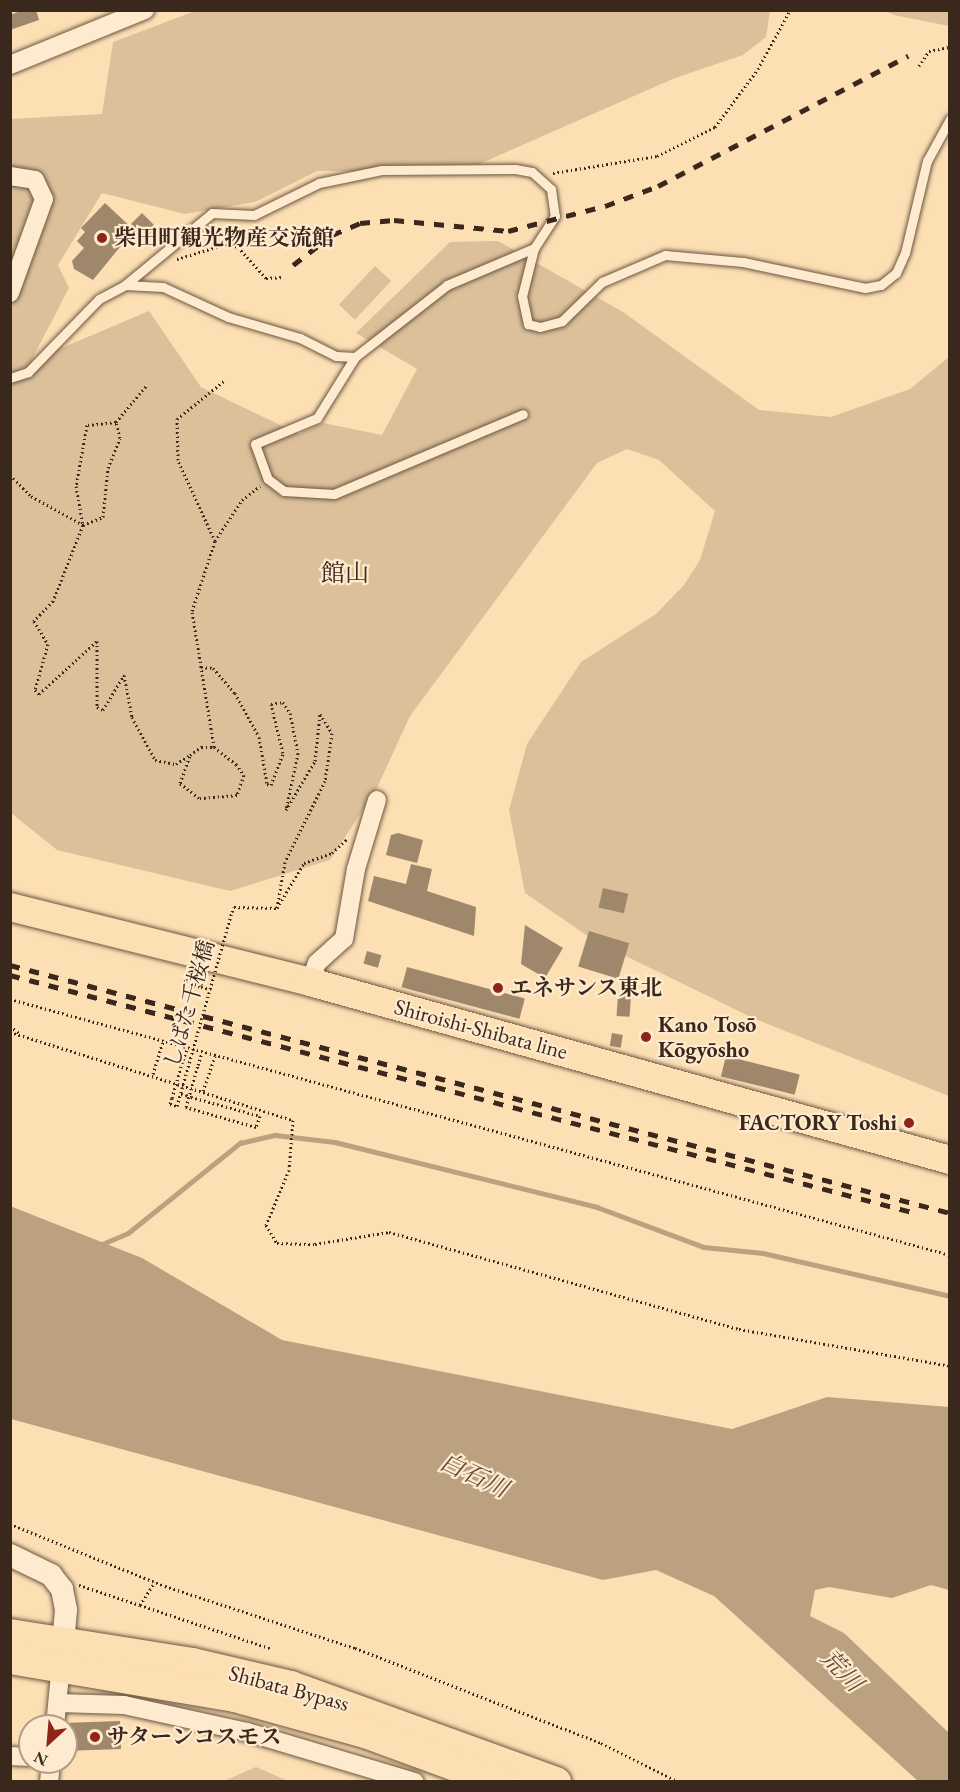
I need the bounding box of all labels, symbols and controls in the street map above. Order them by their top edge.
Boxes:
place label: 柴田町観光物産交流館 [114,225,334,251]
marker: 柴田町観光物産交流館 [95,231,109,245]
district label: 館山 [321,559,369,587]
street label: しばた千桜橋 [158,937,220,1071]
place label: エネサンス東北 [510,975,664,1001]
marker: エネサンス東北 [491,981,505,995]
street label: Shiroishi-Shibata line [392,993,570,1065]
place label: Kano Tosō Kōgyōsho [658,1011,756,1062]
marker: Kano Tosō Kōgyōsho [639,1030,653,1044]
place label: FACTORY Toshi [739,1110,897,1136]
marker: FACTORY Toshi [902,1116,916,1130]
water label: 白石川 [435,1447,513,1503]
water label: 荒川 [815,1643,869,1697]
street label: Shibata Bypass [226,1659,352,1717]
north arrow [18,1714,78,1774]
place label: サターンコスモス [107,1724,283,1750]
marker: サターンコスモス [88,1730,102,1744]
text: N [30,1747,51,1771]

